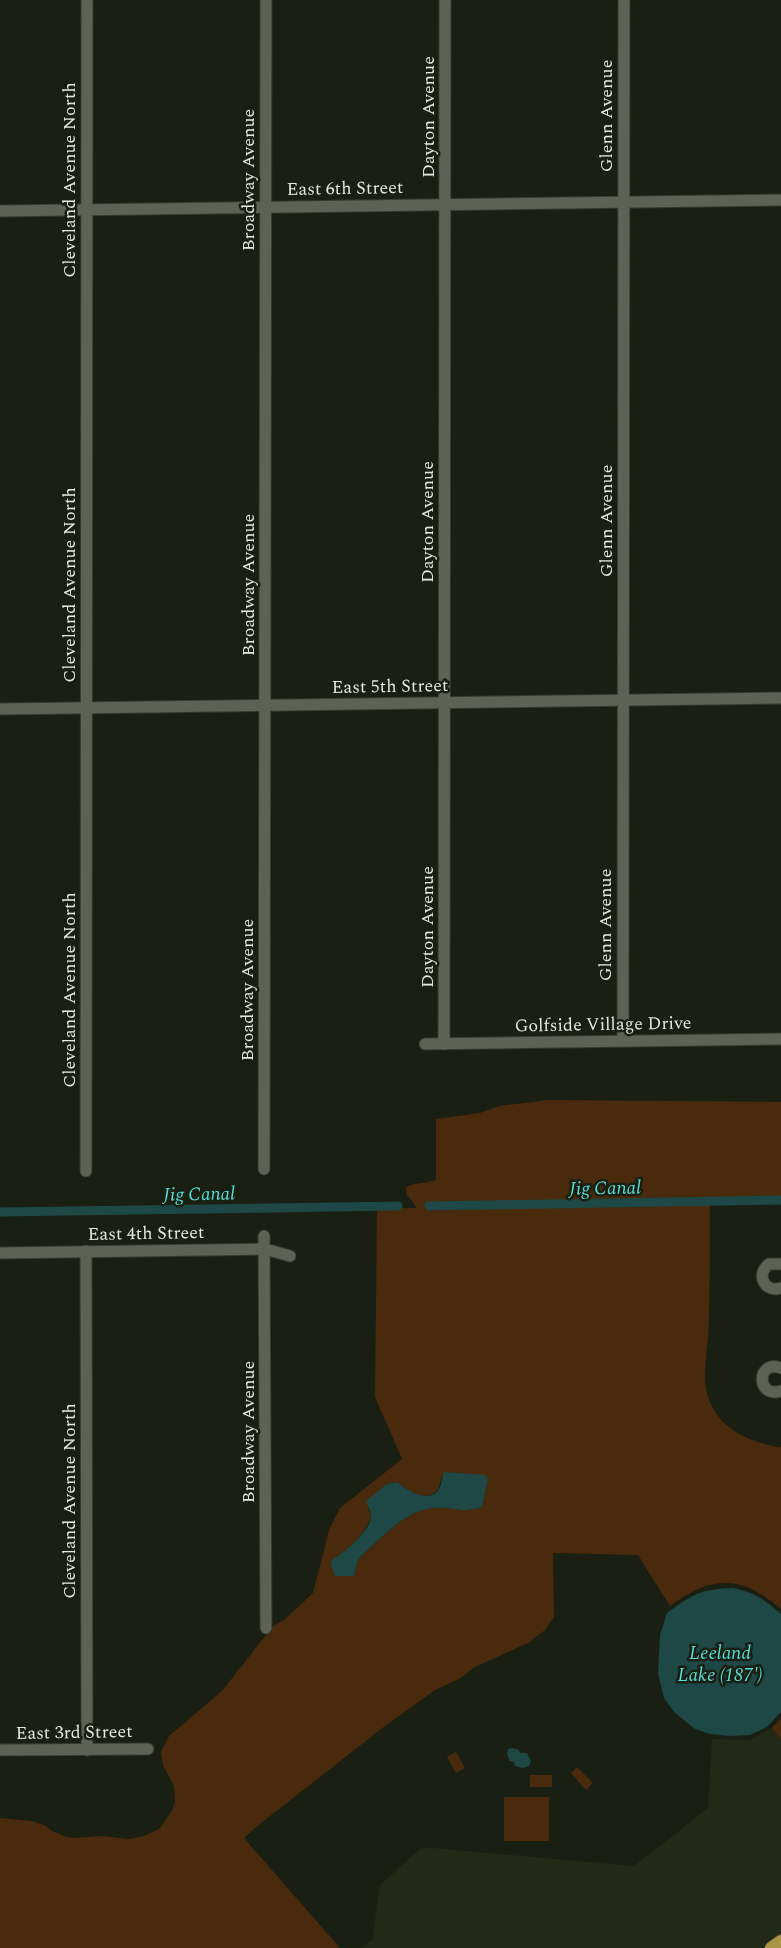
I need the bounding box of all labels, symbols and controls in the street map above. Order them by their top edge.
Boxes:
street label: Dayton Avenue [415,56,442,178]
street label: Glenn Avenue [593,60,620,172]
street label: Cleveland Avenue North [56,82,83,278]
street label: Broadway Avenue [235,109,262,251]
street label: East 6th Street [286,174,404,203]
street label: Dayton Avenue [414,461,441,583]
street label: Glenn Avenue [593,465,620,577]
street label: Cleveland Avenue North [56,487,83,683]
street label: Broadway Avenue [235,514,262,656]
street label: East 5th Street [331,672,449,701]
street label: Dayton Avenue [414,866,441,988]
street label: Glenn Avenue [592,869,619,981]
street label: Cleveland Avenue North [56,892,83,1088]
street label: Broadway Avenue [234,919,261,1061]
street label: Golfside Village Drive [514,1009,692,1040]
water label: Jig Canal [567,1173,641,1204]
water label: Jig Canal [161,1179,235,1210]
street label: East 4th Street [87,1219,205,1248]
street label: Broadway Avenue [235,1361,262,1503]
street label: Cleveland Avenue North [56,1403,83,1599]
water label: Leeland Lake (187') [677,1639,763,1690]
street label: East 3rd Street [15,1718,133,1747]

